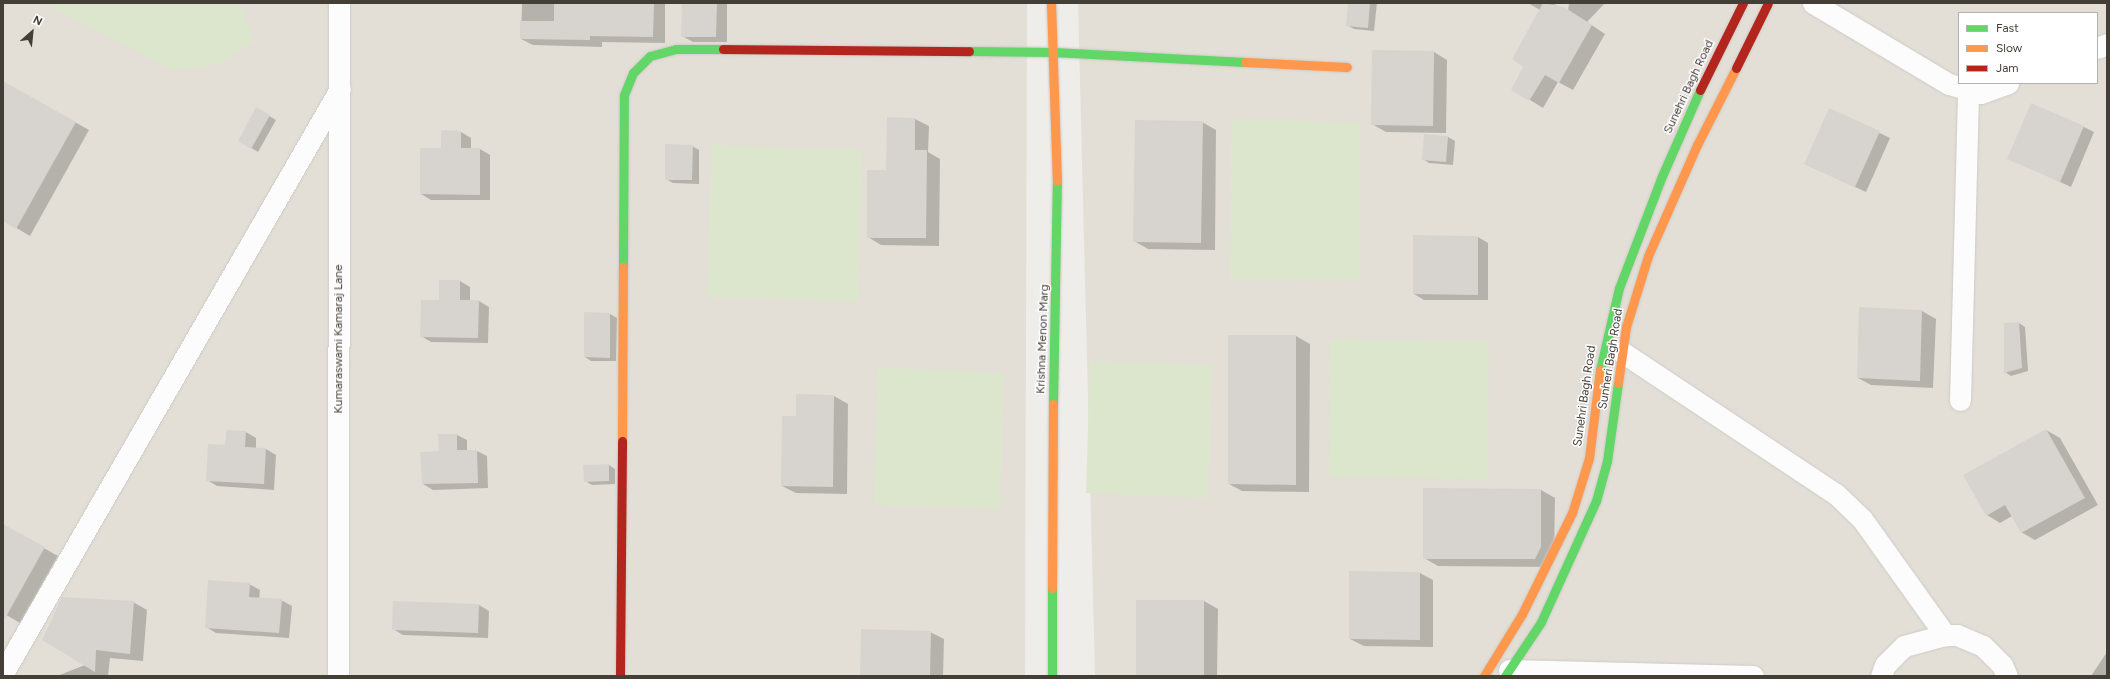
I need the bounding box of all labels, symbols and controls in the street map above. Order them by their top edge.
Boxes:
north arrow [12,12,52,52]
legend [1958,12,2098,84]
text: N [31,13,44,29]
text: Fast [1996,21,2019,35]
street label: Sunehri Bagh Road [1661,38,1717,136]
text: Slow [1996,41,2022,55]
text: Jam [1996,61,2019,75]
street label: Kumaraswami Kamaraj Lane [332,264,346,414]
street label: Krishna Menon Marg [1034,284,1052,394]
street label: Sunheri Bagh Road [1596,308,1626,410]
street label: Sunehri Bagh Road [1571,345,1599,447]

